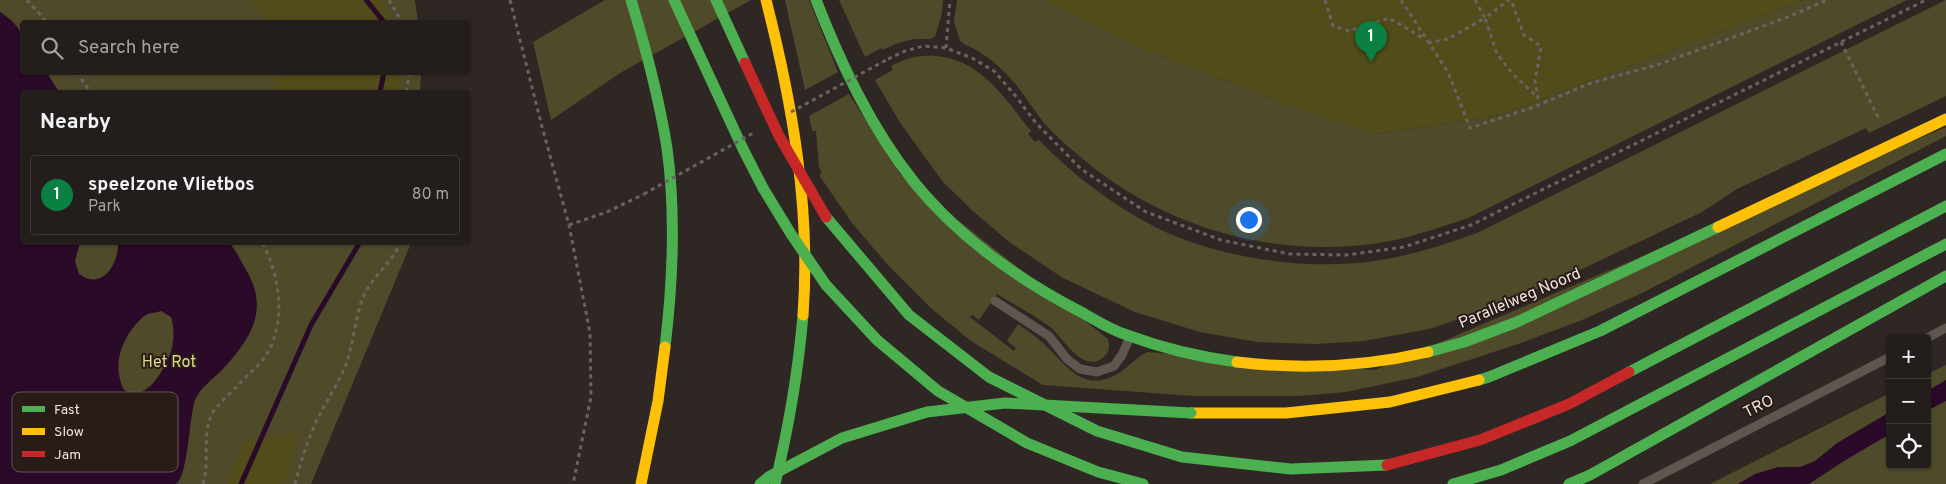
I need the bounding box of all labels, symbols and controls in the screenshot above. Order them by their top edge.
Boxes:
search box [20,20,470,75]
pin: 1 [1355,21,1387,62]
icon: search [38,34,66,62]
text: Search here [78,36,180,60]
text: Nearby [40,109,111,136]
text: speelzone Vlietbos [88,173,255,197]
text: 1 [54,185,60,205]
text: 80 m [412,185,449,205]
text: Park [88,197,121,217]
your location [1236,207,1262,233]
street label: Parallelweg Noord [1456,264,1584,334]
map controls [1886,334,1931,469]
button: + [1886,334,1931,379]
park label: Het Rot [142,353,196,373]
button: − [1886,379,1931,424]
street label: TRO [1740,391,1778,423]
legend [12,392,178,472]
text: Fast [54,402,80,419]
text: Slow [54,424,84,441]
button: locate [1886,424,1931,469]
text: Jam [54,447,81,464]

